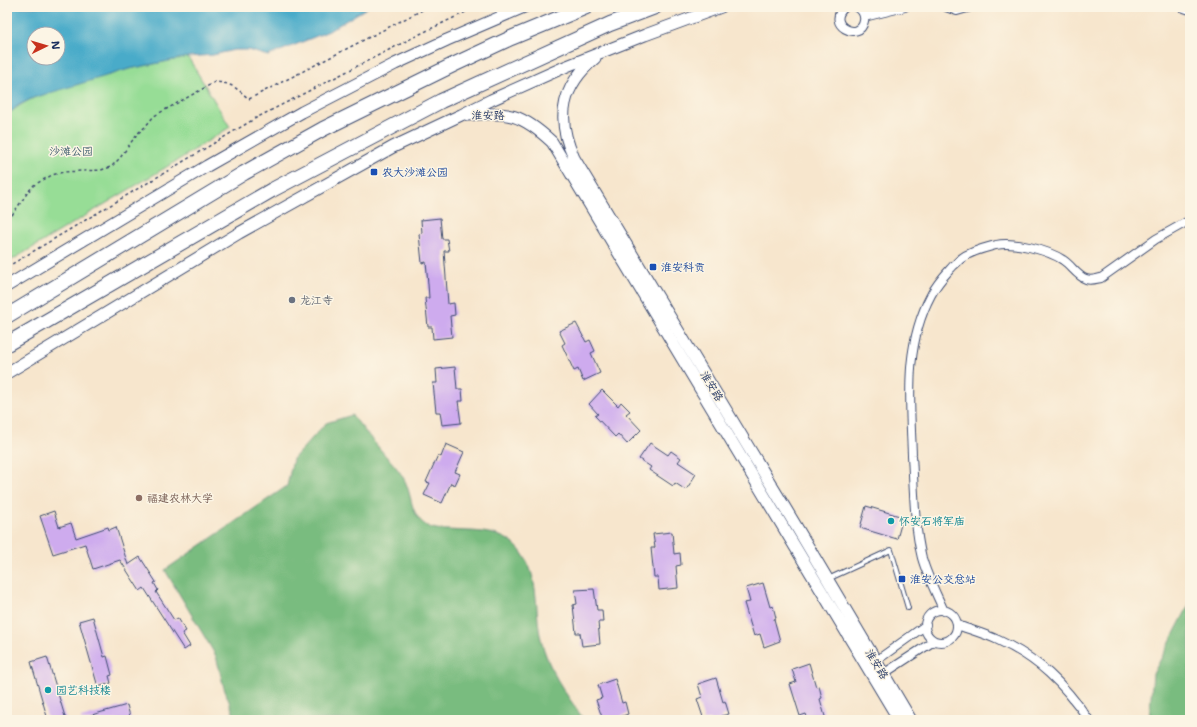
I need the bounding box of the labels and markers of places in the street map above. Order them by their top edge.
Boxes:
place label: 农大沙滩公园 [382,165,448,180]
marker: 农大沙滩公园 [369,167,379,177]
place label: 淮安科贡 [661,260,705,275]
marker: 淮安科贡 [648,262,658,272]
place label: 龙江寺 [300,293,333,308]
marker: 龙江寺 [287,295,297,305]
place label: 福建农林大学 [147,491,213,506]
marker: 福建农林大学 [134,493,144,503]
place label: 怀安石将军庙 [899,514,965,529]
marker: 怀安石将军庙 [886,516,896,526]
place label: 淮安公交总站 [910,572,976,587]
marker: 淮安公交总站 [897,574,907,584]
place label: 园艺科技楼 [56,683,111,698]
marker: 园艺科技楼 [43,685,53,695]

